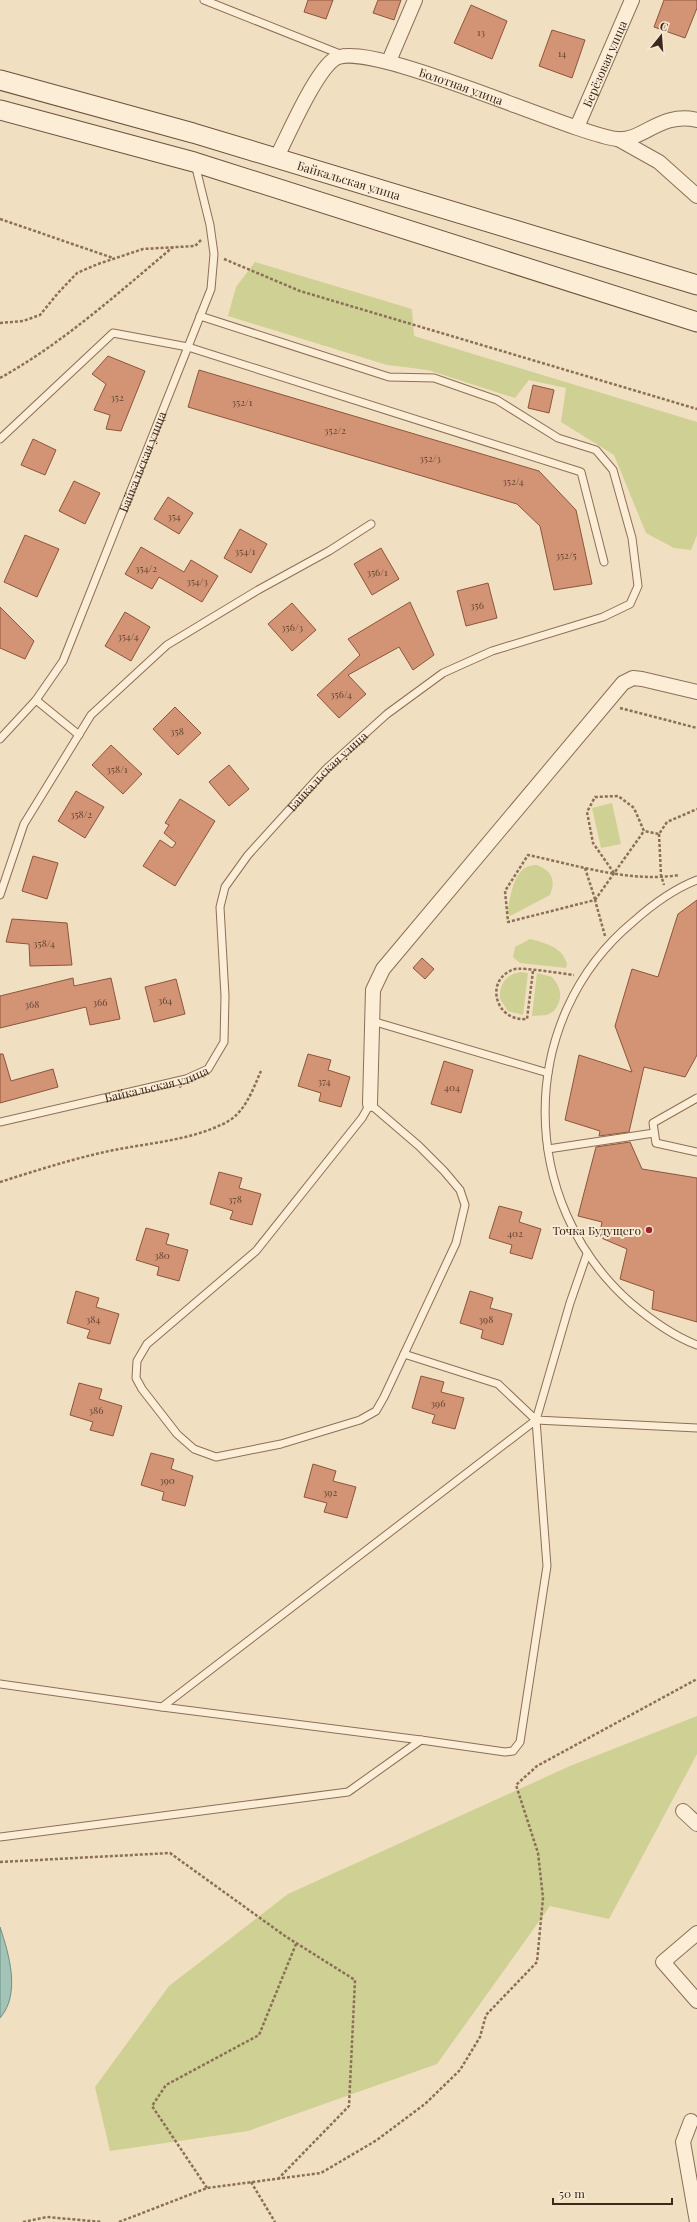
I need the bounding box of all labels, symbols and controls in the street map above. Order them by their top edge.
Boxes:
north arrow [641,16,681,56]
street label: Берёзовая улица [579,18,630,109]
text: С [658,18,670,34]
house number: 13 [477,25,486,39]
house number: 14 [558,46,566,60]
street label: Болотная улица [417,64,505,108]
street label: Байкальская улица [295,157,403,203]
house number: 352 [110,390,124,404]
house number: 352/1 [232,395,253,409]
street label: Байкальская улица [115,409,170,514]
house number: 352/2 [324,423,346,437]
house number: 352/3 [419,451,441,465]
house number: 352/4 [502,474,524,488]
house number: 354 [167,509,181,523]
house number: 354/1 [234,544,256,558]
house number: 352/5 [555,548,577,562]
house number: 354/2 [135,561,157,575]
house number: 356/1 [366,565,388,579]
house number: 354/3 [186,574,208,588]
house number: 356 [470,598,484,612]
house number: 356/3 [281,620,303,634]
house number: 354/4 [117,629,139,643]
house number: 356/4 [330,687,352,701]
house number: 358 [170,724,184,738]
street label: Байкальская улица [284,728,371,815]
house number: 358/1 [106,762,128,776]
house number: 358/2 [70,807,92,821]
house number: 358/4 [33,936,55,950]
house number: 364 [158,993,172,1007]
house number: 366 [93,995,107,1009]
house number: 368 [25,997,39,1011]
street label: Байкальская улица [103,1062,211,1106]
house number: 374 [317,1074,331,1088]
house number: 404 [444,1080,460,1094]
house number: 378 [228,1192,242,1206]
place label: Точка Будущего [552,1222,641,1238]
marker: Точка Будущего [644,1225,654,1235]
house number: 402 [507,1226,523,1240]
house number: 380 [154,1248,170,1262]
house number: 384 [86,1312,100,1326]
house number: 398 [479,1312,493,1326]
house number: 396 [431,1396,445,1410]
house number: 386 [89,1403,103,1417]
house number: 390 [159,1473,175,1487]
house number: 392 [323,1485,337,1499]
scale bar [553,2180,672,2206]
text: 50 m [559,2185,585,2201]

